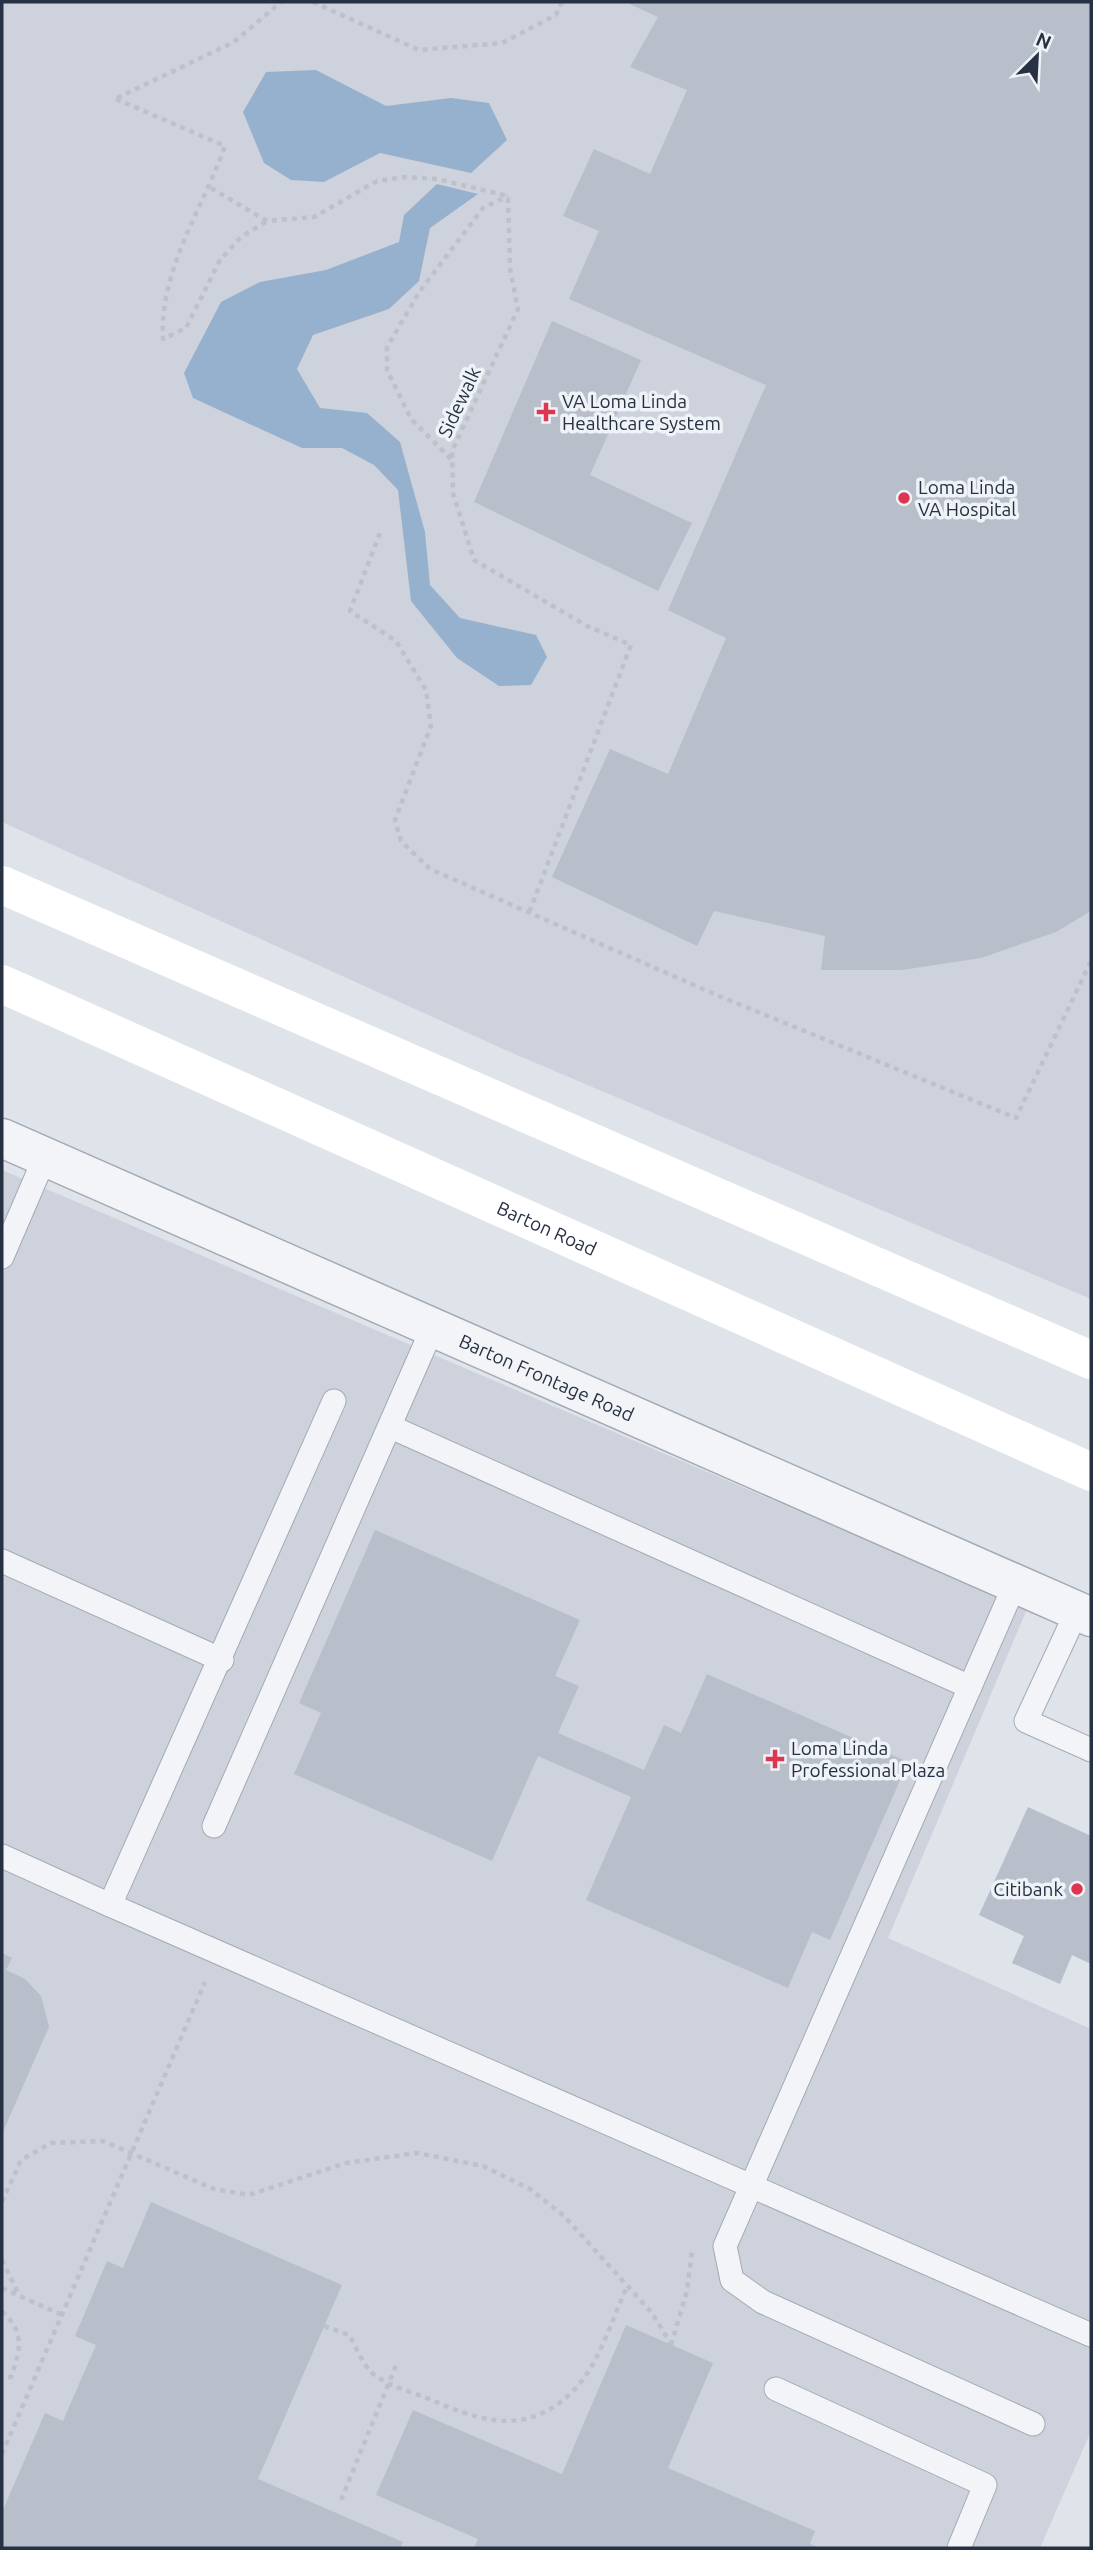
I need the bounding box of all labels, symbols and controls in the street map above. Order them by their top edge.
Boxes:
north arrow [1002,21,1072,91]
text: N [1033,28,1055,53]
street label: Sidewalk [433,363,485,441]
place label: VA Loma Linda Healthcare System [562,390,721,434]
marker: VA Loma Linda Healthcare System [536,402,556,422]
place label: Loma Linda VA Hospital [918,476,1016,520]
marker: Loma Linda VA Hospital [896,490,912,506]
street label: Barton Road [494,1196,600,1260]
street label: Barton Frontage Road [456,1330,637,1426]
place label: Loma Linda Professional Plaza [791,1737,945,1781]
marker: Loma Linda Professional Plaza [765,1749,785,1769]
place label: Citibank [993,1878,1063,1900]
marker: Citibank [1069,1881,1085,1897]

